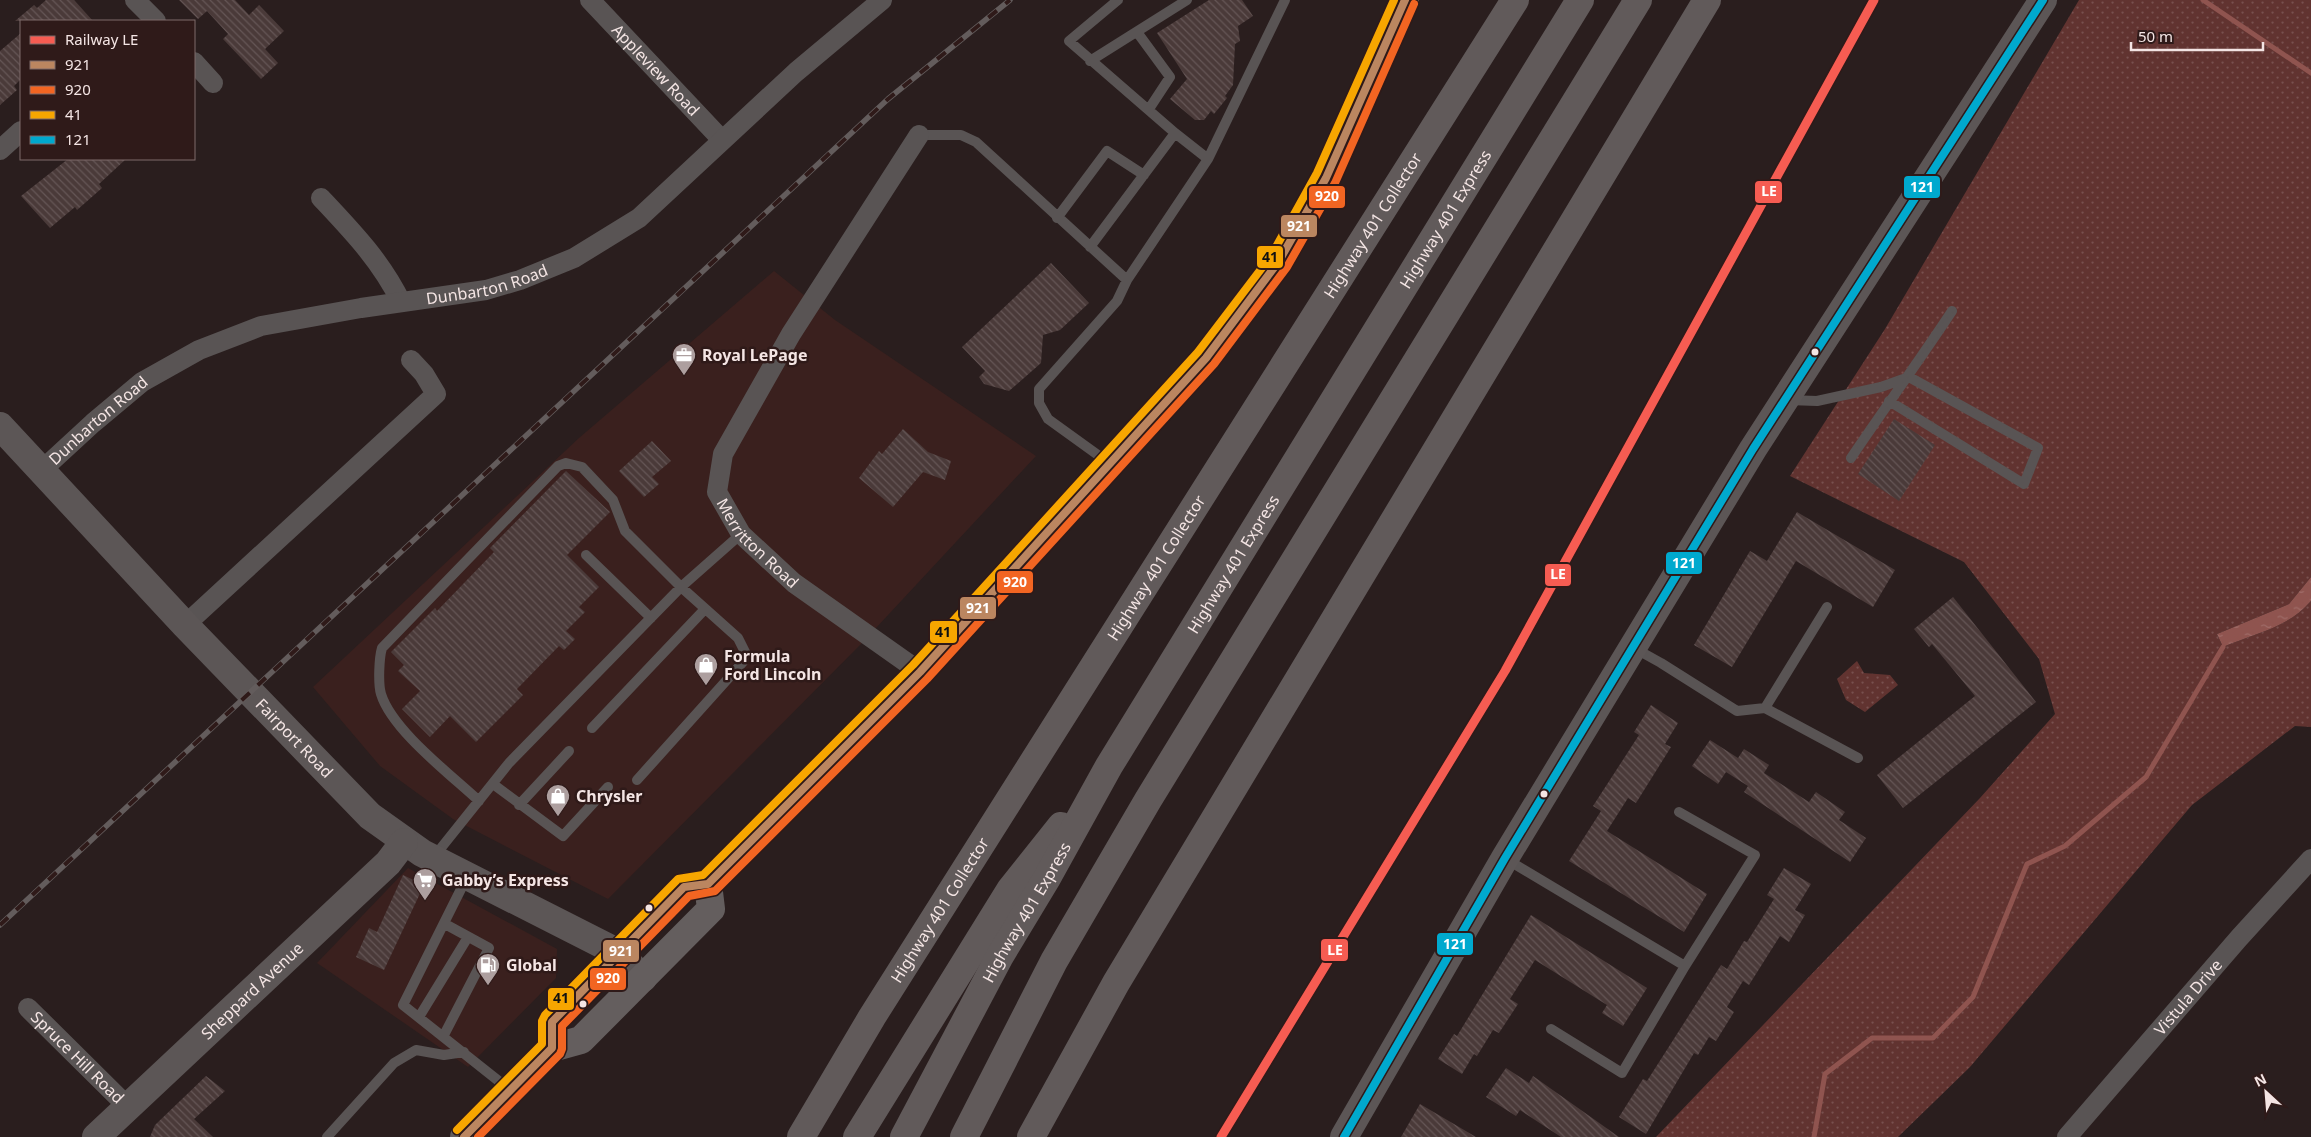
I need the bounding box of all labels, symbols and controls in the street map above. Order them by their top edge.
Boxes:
street label: Appleview Road [607,19,705,121]
legend [20,20,195,160]
scale bar [2131,20,2264,52]
text: 50 m [2138,26,2173,46]
text: Railway LE [65,29,138,49]
text: 921 [65,54,91,74]
text: 920 [65,79,91,99]
text: 41 [65,104,82,124]
text: 121 [65,129,91,149]
street label: Highway 401 Express [1394,146,1496,293]
street label: Highway 401 Collector [1318,148,1427,302]
line badge: 121 [1903,175,1941,199]
text: 121 [1910,177,1934,196]
line badge: LE [1754,180,1783,204]
text: LE [1761,181,1777,200]
line badge: 920 [1308,185,1346,209]
text: 920 [1315,186,1339,205]
line badge: 921 [1280,214,1318,238]
text: 921 [1287,216,1311,235]
line badge: 41 [1256,245,1284,269]
text: 41 [1262,247,1278,266]
street label: Dunbarton Road [425,259,551,310]
office icon: Royal LePage [671,342,697,376]
place label: Royal LePage [702,344,808,366]
unlabelled marker [1810,347,1820,357]
street label: Dunbarton Road [44,371,152,470]
street label: Highway 401 Collector [1102,490,1211,645]
street label: Highway 401 Express [1182,491,1284,638]
street label: Merritton Road [712,494,804,593]
line badge: 121 [1665,551,1703,575]
text: 121 [1672,553,1696,572]
line badge: LE [1544,563,1572,587]
text: LE [1550,564,1566,583]
line badge: 920 [996,570,1034,594]
text: 920 [1003,572,1027,591]
line badge: 921 [959,596,997,620]
text: 921 [966,598,990,617]
line badge: 41 [929,620,958,644]
text: 41 [935,622,951,641]
place label: Formula Ford Lincoln [724,645,821,685]
shop icon: Formula Ford Lincoln [693,652,719,686]
street label: Fairport Road [251,693,338,782]
shop icon: Chrysler [545,783,571,817]
place label: Chrysler [576,785,642,807]
unlabelled marker [1539,789,1549,799]
street label: Highway 401 Collector [885,833,994,987]
street label: Highway 401 Express [977,838,1076,986]
supermarket icon: Gabby’s Express [412,867,438,901]
place label: Gabby’s Express [442,869,569,891]
unlabelled marker [644,903,654,913]
line badge: 121 [1436,932,1474,956]
text: 121 [1443,934,1467,953]
street label: Sheppard Avenue [196,937,308,1044]
line badge: LE [1320,938,1349,962]
line badge: 921 [602,939,640,963]
text: LE [1327,940,1343,959]
text: 921 [609,941,633,960]
fuel station icon: Global [475,952,501,986]
place label: Global [506,954,557,976]
street label: Vistula Drive [2149,954,2227,1040]
line badge: 920 [589,967,627,991]
text: 920 [596,968,620,987]
line badge: 41 [547,987,575,1011]
text: 41 [553,988,569,1007]
unlabelled marker [578,999,588,1009]
street label: Spruce Hill Road [26,1006,129,1108]
north arrow [2241,1067,2291,1117]
text: N [2251,1069,2269,1091]

